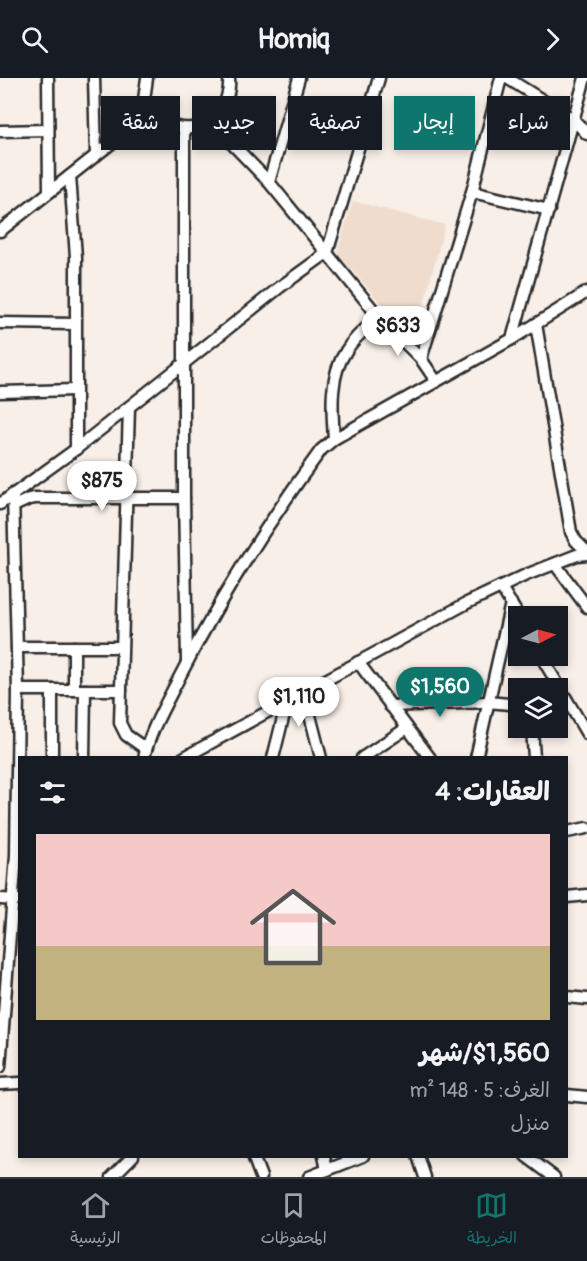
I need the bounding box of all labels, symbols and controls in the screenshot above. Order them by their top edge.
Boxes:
icon: search [18,23,51,56]
text: Homiq [257,23,330,56]
icon: forward [536,23,569,56]
chip: شقة [101,96,180,150]
chip: جديد [192,96,276,150]
chip: تصفية [288,96,382,150]
chip: إيجار [394,96,475,150]
chip: شراء [487,96,570,150]
pin: $633 [362,306,434,357]
text: $633 [376,313,420,338]
pin: $875 [66,461,138,512]
text: $875 [81,468,123,493]
north arrow [508,606,568,666]
map controls [508,606,568,738]
pin: $1,560 [391,667,489,718]
text: $1,560 [410,674,470,699]
pin: $1,110 [250,677,348,728]
button: layers [508,678,568,738]
text: $1,110 [272,684,326,709]
icon: filters [36,776,69,809]
text: العقارات: 4 [435,776,550,808]
icon: home [239,873,347,981]
text: $1,560/شهر [420,1037,550,1069]
text: الغرف: 5 · 148 m² [410,1078,550,1103]
text: منزل [511,1111,550,1136]
tab: الرئيسية [70,1189,120,1252]
tab: المحفوظات [261,1189,327,1252]
tab: الخريطة [467,1189,517,1252]

